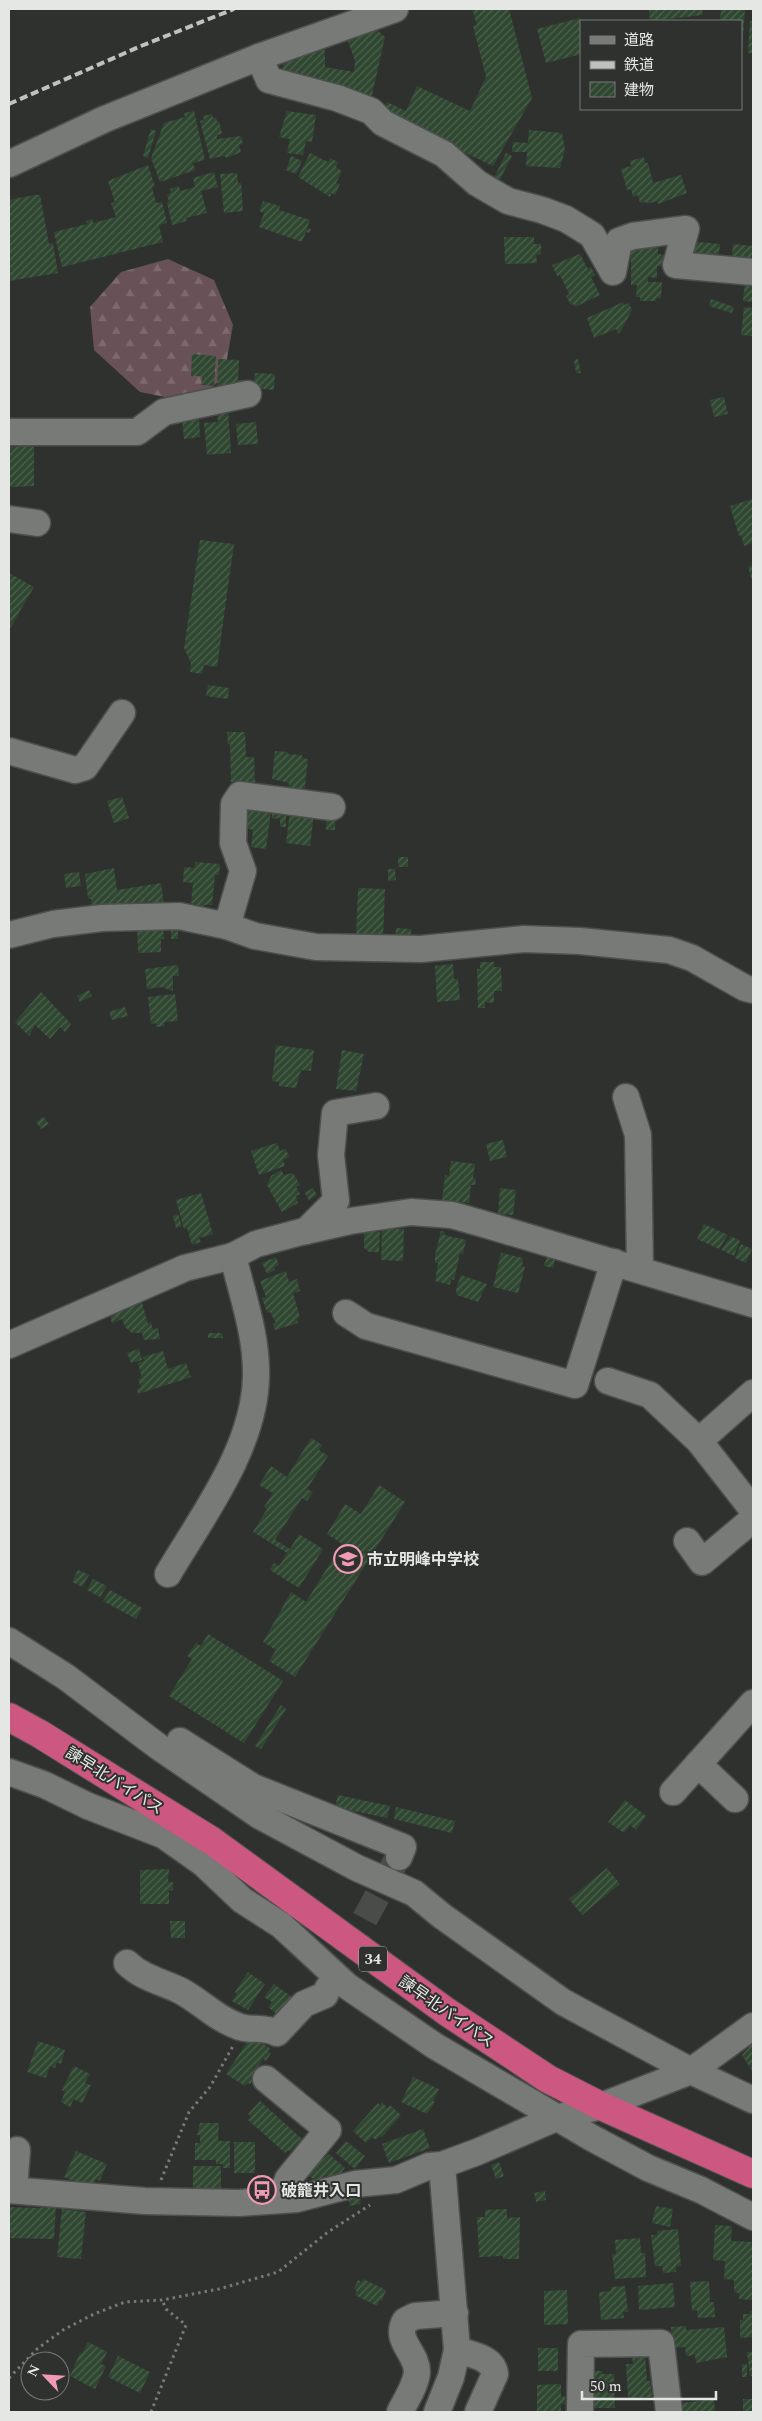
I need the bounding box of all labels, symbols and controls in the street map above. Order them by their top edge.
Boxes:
legend [580,20,742,110]
text: 道路 [624,29,654,52]
text: 鉄道 [624,54,654,77]
text: 建物 [624,79,654,102]
school or university icon: 市立明峰中学校 [333,1544,363,1574]
place label: 市立明峰中学校 [367,1548,479,1572]
street label: 諫早北バイパス [61,1741,168,1821]
road number: 34 [359,1946,387,1972]
street label: 諫早北バイパス [394,1970,499,2054]
bus stop icon: 破籠井入口 [247,2175,277,2205]
place label: 破籠井入口 [281,2179,361,2203]
north arrow [20,2351,70,2401]
text: N [22,2361,46,2380]
scale bar [582,2368,716,2400]
text: 50 m [590,2375,622,2398]

